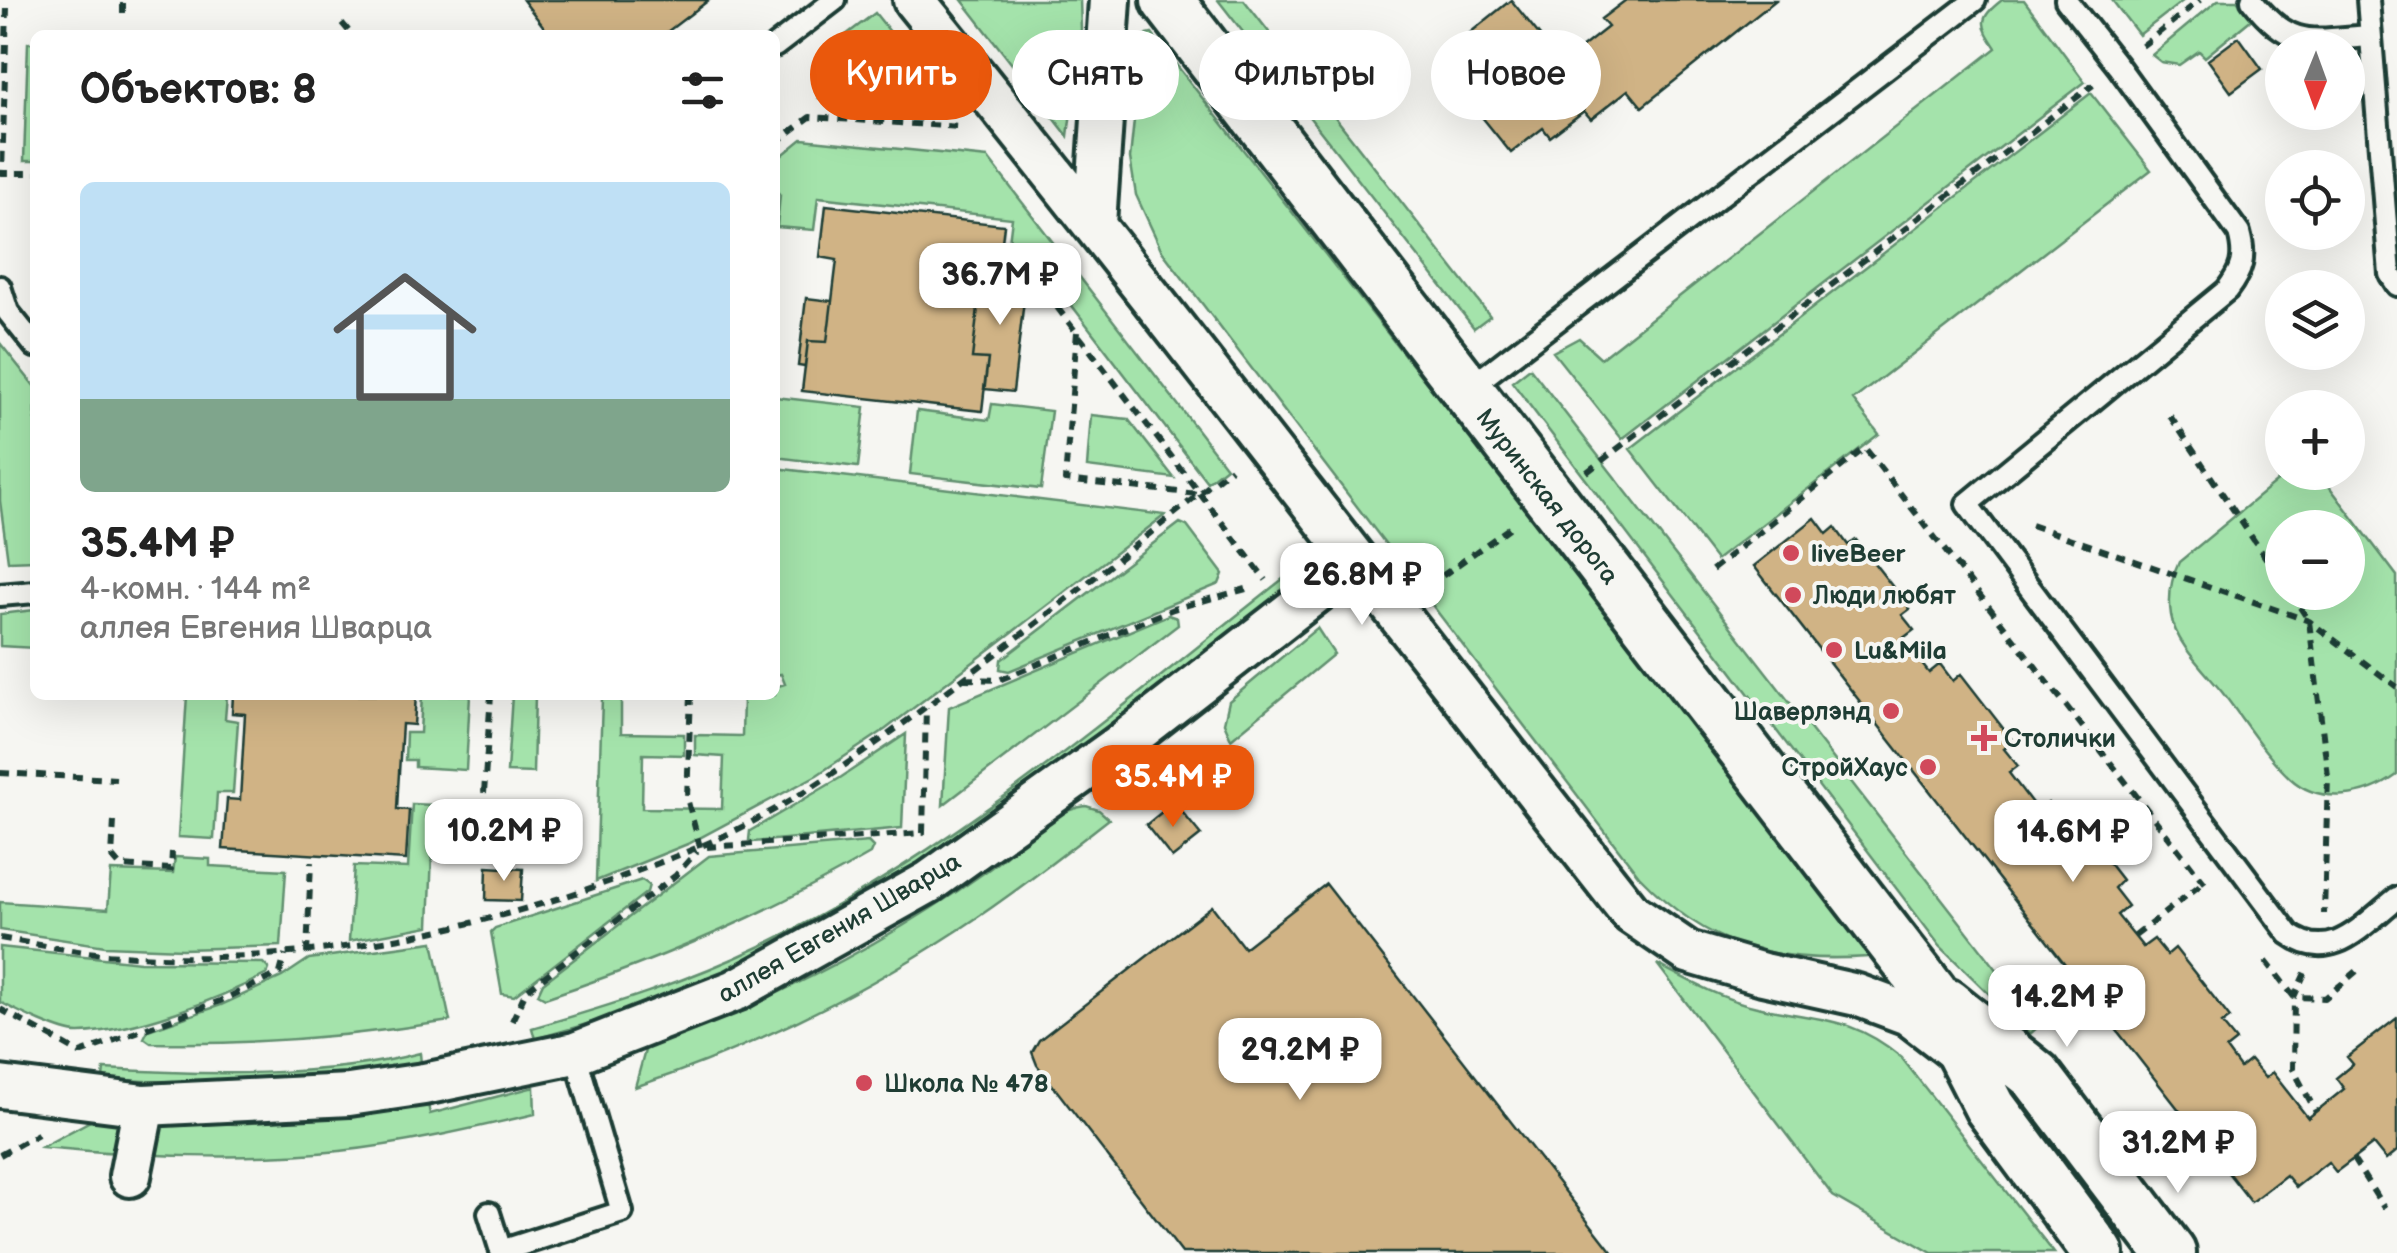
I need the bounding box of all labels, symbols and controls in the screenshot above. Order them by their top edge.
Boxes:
chip: Купить [810,30,992,120]
chip: Снять [1012,30,1179,120]
chip: Фильтры [1199,30,1411,120]
chip: Новое [1431,30,1601,120]
north arrow [2265,30,2365,130]
map controls [2265,30,2365,610]
icon: filters [675,63,730,118]
text: Объектов: 8 [80,65,317,116]
button: locate [2265,150,2365,250]
pin: 36.7M ₽ [908,243,1092,328]
icon: home [315,247,495,427]
text: 36.7M ₽ [941,256,1059,295]
button: layers [2265,270,2365,370]
button: + [2265,390,2365,490]
street label: Муринская дорога [1469,403,1625,591]
button: − [2265,510,2365,610]
text: 35.4M ₽ [80,519,235,570]
place label: liveBeer [1811,539,1907,570]
marker: liveBeer [1780,542,1802,564]
pin: 26.8M ₽ [1270,543,1454,628]
text: 26.8M ₽ [1302,556,1422,595]
text: 4-комн. · 144 m² [80,570,311,609]
place label: Люди любят [1812,581,1956,612]
marker: Люди любят [1782,584,1804,606]
text: аллея Евгения Шварца [80,609,432,648]
place label: Lu&Mila [1854,636,1947,667]
marker: Lu&Mila [1823,639,1845,661]
place label: Шаверлэнд [1733,697,1871,728]
marker: Шаверлэнд [1880,700,1902,722]
place label: Столички [2004,724,2116,755]
marker: Столички [1973,727,1995,749]
pin: 35.4M ₽ [1081,745,1265,830]
place label: СтройХаус [1782,753,1908,784]
marker: СтройХаус [1917,756,1939,778]
text: 35.4M ₽ [1114,758,1232,797]
pin: 10.2M ₽ [412,799,596,884]
pin: 14.6M ₽ [1981,800,2165,885]
text: 10.2M ₽ [447,812,561,851]
text: 14.6M ₽ [2016,813,2130,852]
street label: аллея Евгения Шварца [713,846,967,1011]
pin: 14.2M ₽ [1975,965,2159,1050]
text: 14.2M ₽ [2010,978,2124,1017]
pin: 29.2M ₽ [1208,1018,1392,1103]
text: 29.2M ₽ [1241,1031,1359,1070]
place label: Школа № 478 [884,1069,1049,1100]
marker: Школа № 478 [853,1072,875,1094]
pin: 31.2M ₽ [2086,1111,2270,1196]
text: 31.2M ₽ [2121,1124,2235,1163]

